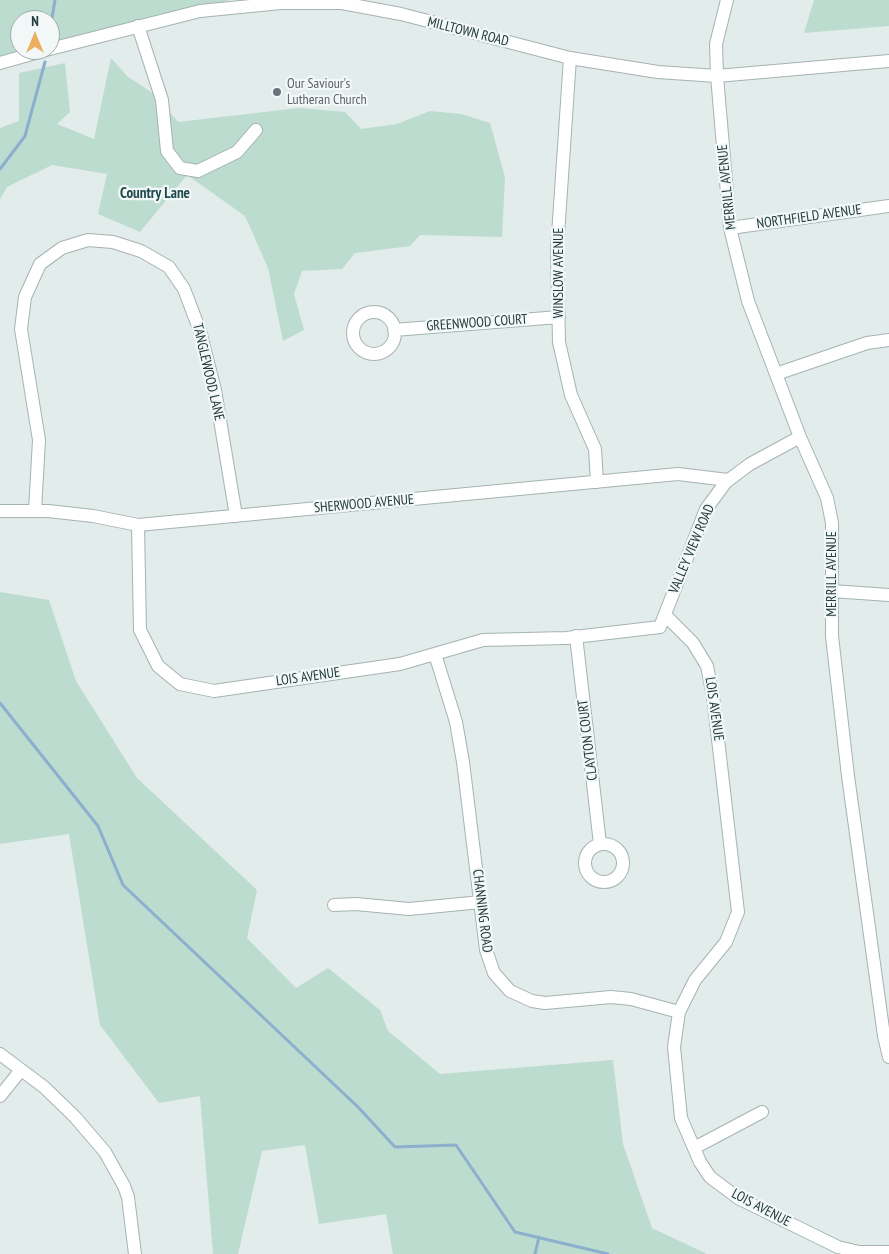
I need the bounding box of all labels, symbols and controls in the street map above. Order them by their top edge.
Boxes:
north arrow [10,10,60,60]
text: N [31,12,39,30]
street label: MILLTOWN ROAD [426,14,510,50]
place label: Our Saviour's Lutheran Church [287,76,367,108]
marker: Our Saviour's Lutheran Church [271,86,283,98]
street label: MERRILL AVENUE [714,144,740,230]
district label: Country Lane [120,185,190,203]
street label: NORTHFIELD AVENUE [756,201,862,233]
street label: WINSLOW AVENUE [551,228,567,318]
street label: GREENWOOD COURT [426,311,528,335]
street label: TANGLEWOOD LANE [189,322,227,422]
street label: SHERWOOD AVENUE [313,491,415,517]
street label: VALLEY VIEW ROAD [666,502,718,596]
street label: MERRILL AVENUE [824,531,840,617]
street label: LOIS AVENUE [275,664,341,690]
street label: LOIS AVENUE [701,676,727,742]
street label: CLAYTON COURT [575,699,601,781]
street label: CHANNING ROAD [469,868,495,954]
street label: LOIS AVENUE [729,1185,793,1231]

